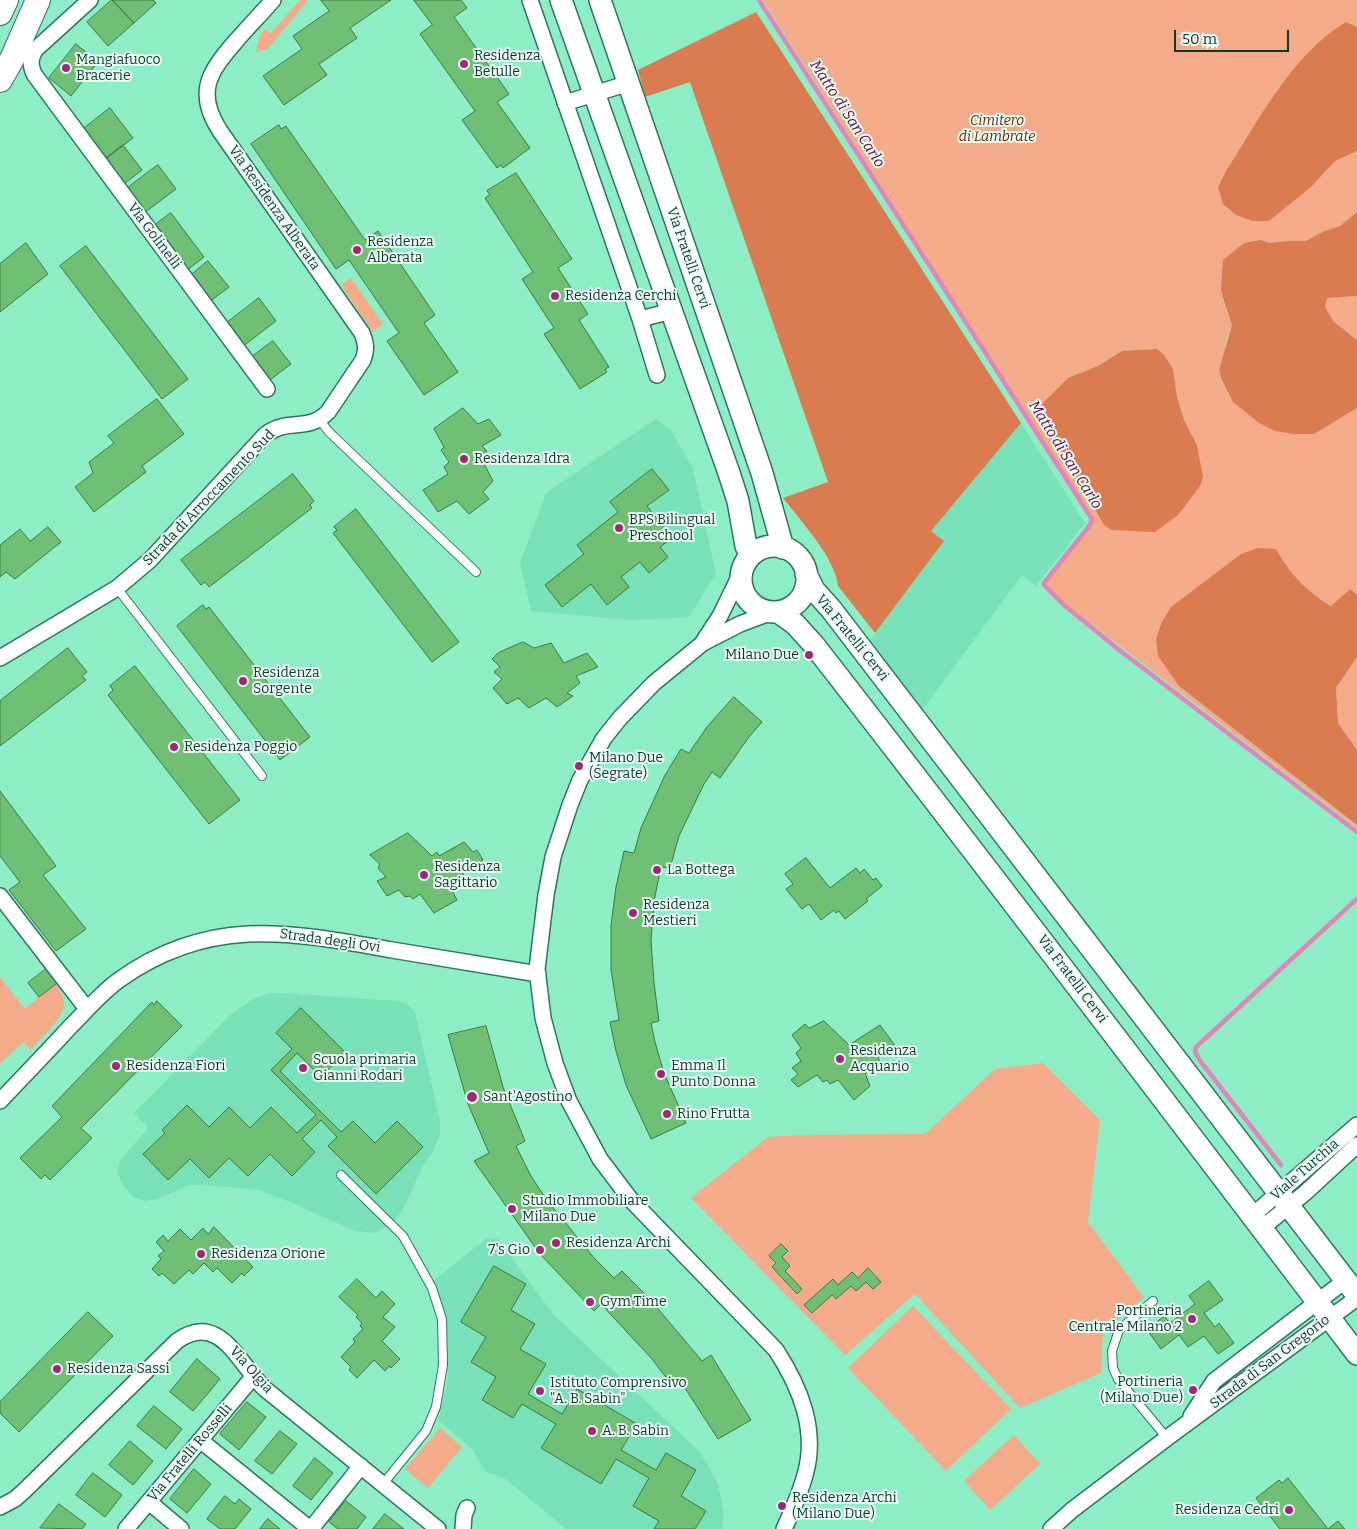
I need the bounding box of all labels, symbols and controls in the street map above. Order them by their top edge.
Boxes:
scale bar [1177,20,1292,52]
text: 50 m [1182,30,1217,48]
place label: Residenza Betulle [474,48,541,80]
place label: Mangiafuoco Bracerie [76,52,161,84]
water label: Matto di San Carlo [806,57,888,171]
marker: Residenza Betulle [458,58,470,70]
marker: Mangiafuoco Bracerie [60,62,72,74]
park label: Cimitero di Lambrate [959,113,1035,146]
street label: Via Residenza Alberata [225,142,323,274]
street label: Via Golinelli [124,199,184,273]
street label: Via Fratelli Cervi [663,205,713,311]
place label: Residenza Alberata [367,234,434,266]
marker: Residenza Alberata [351,244,363,256]
place label: Residenza Cerchi [565,288,676,304]
marker: Residenza Cerchi [549,290,561,302]
water label: Matto di San Carlo [1024,398,1106,512]
street label: Strada di Arroccamento Sud [140,427,278,569]
place label: Residenza Idra [474,451,570,467]
marker: Residenza Idra [458,453,470,465]
place label: BPS Bilingual Preschool [629,512,715,544]
marker: BPS Bilingual Preschool [613,522,625,534]
street label: Via Fratelli Cervi [812,591,892,685]
place label: Milano Due [725,647,799,663]
marker: Milano Due [803,649,815,661]
place label: Residenza Sorgente [253,665,320,698]
marker: Residenza Sorgente [237,675,249,687]
place label: Residenza Poggio [184,739,297,755]
marker: Residenza Poggio [168,741,180,753]
place label: Milano Due (Segrate) [589,750,663,782]
marker: Milano Due (Segrate) [573,760,585,772]
place label: Residenza Sagittario [434,859,501,892]
place label: La Bottega [667,862,735,878]
marker: La Bottega [651,864,663,876]
marker: Residenza Sagittario [418,869,430,881]
place label: Residenza Mestieri [643,897,710,930]
marker: Residenza Mestieri [627,907,639,919]
street label: Strada degli Ovi [279,926,381,956]
street label: Via Fratelli Cervi [1033,932,1111,1026]
place label: Residenza Acquario [850,1043,917,1076]
place label: Scuola primaria Gianni Rodari [313,1052,416,1084]
marker: Residenza Acquario [834,1053,846,1065]
place label: Residenza Fiori [126,1058,225,1074]
place label: Emma Il Punto Donna [671,1058,756,1090]
marker: Residenza Fiori [110,1060,122,1072]
marker: Scuola primaria Gianni Rodari [297,1062,309,1074]
marker: Emma Il Punto Donna [655,1068,667,1080]
place label: Sant'Agostino [483,1089,573,1105]
marker: Sant'Agostino [465,1090,479,1104]
place label: Rino Frutta [677,1106,750,1122]
marker: Rino Frutta [661,1108,673,1120]
street label: Viale Turchia [1267,1136,1343,1204]
place label: Studio Immobiliare Milano Due [522,1193,648,1226]
marker: Studio Immobiliare Milano Due [506,1203,518,1215]
place label: Residenza Archi [566,1235,671,1251]
marker: Residenza Archi [550,1237,562,1249]
place label: 7's Gio [488,1242,530,1258]
marker: 7's Gio [534,1244,546,1256]
place label: Residenza Orione [211,1246,325,1262]
marker: Residenza Orione [195,1248,207,1260]
place label: Gym Time [600,1294,667,1310]
marker: Gym Time [584,1296,596,1308]
place label: Portineria Centrale Milano 2 [1068,1303,1182,1335]
street label: Strada di San Gregorio [1207,1311,1333,1413]
marker: Portineria Centrale Milano 2 [1186,1313,1198,1325]
street label: Via Olgia [226,1343,276,1397]
place label: Residenza Sassi [67,1361,170,1377]
marker: Residenza Sassi [51,1363,63,1375]
place label: Portineria (Milano Due) [1100,1374,1183,1406]
place label: Istituto Comprensivo "A. B. Sabin" [550,1375,687,1408]
marker: Portineria (Milano Due) [1187,1384,1199,1396]
marker: Istituto Comprensivo "A. B. Sabin" [534,1385,546,1397]
street label: Via Fratelli Rosselli [144,1401,236,1505]
place label: A. B. Sabin [602,1423,669,1439]
marker: A. B. Sabin [586,1425,598,1437]
place label: Residenza Archi (Milano Due) [792,1490,897,1522]
marker: Residenza Archi (Milano Due) [776,1500,788,1512]
place label: Residenza Cedri [1175,1502,1279,1518]
marker: Residenza Cedri [1283,1504,1295,1516]

